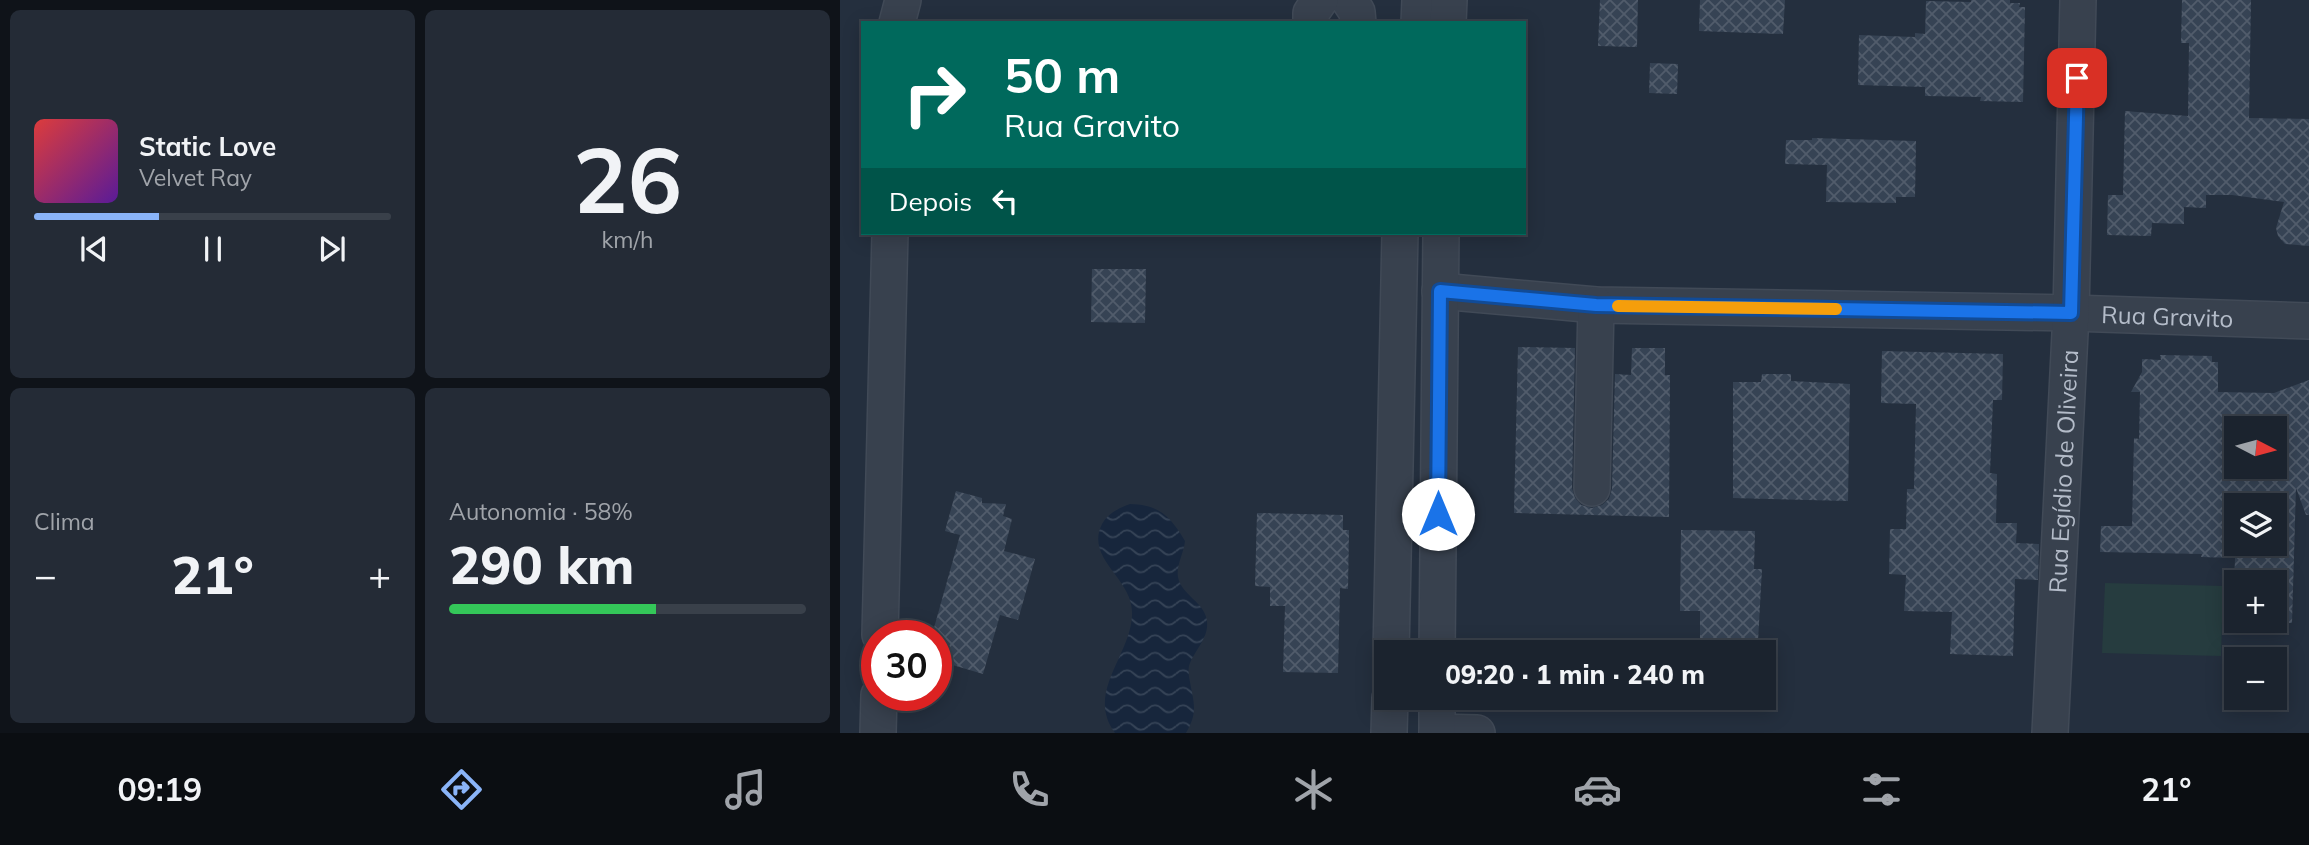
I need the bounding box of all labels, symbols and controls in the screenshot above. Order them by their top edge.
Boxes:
text: 50 m [1004,44,1120,105]
pin [2047,48,2107,108]
icon: right [889,49,980,140]
icon: arrive [2058,59,2096,97]
text: Rua Gravito [1004,105,1180,145]
text: 26 [573,122,682,236]
text: Static Love [139,130,276,163]
text: Velvet Ray [139,163,252,192]
icon: left [986,182,1024,220]
text: Depois [889,185,972,218]
text: km/h [601,225,654,254]
icon: previous [75,230,113,268]
icon: pause [194,230,232,268]
icon: next [313,230,351,268]
street label: Rua Gravito [2101,299,2234,333]
street label: Rua Egídio de Oliveira [2042,349,2084,594]
north arrow [2224,416,2287,480]
map controls [2224,416,2287,710]
position arrow [1401,477,1475,551]
button: layers [2224,493,2287,556]
text: Autonomia · 58% [449,497,633,526]
text: Clima [34,507,95,536]
text: 290 km [449,532,634,597]
text: 21° [171,542,254,607]
text: − [34,551,57,599]
text: + [368,551,391,599]
button: + [2224,570,2287,633]
speed limit sign: 30 [861,620,952,711]
button: − [2224,647,2287,710]
text: 09:20 · 1 min · 240 m [1445,658,1705,691]
icon: directions [437,765,486,814]
icon: music [721,765,770,814]
icon: phone [1005,765,1054,814]
icon: climate [1289,765,1338,814]
icon: car [1573,765,1622,814]
icon: filters [1857,765,1906,814]
text: 09:19 [117,769,202,809]
text: 21° [2141,769,2191,809]

